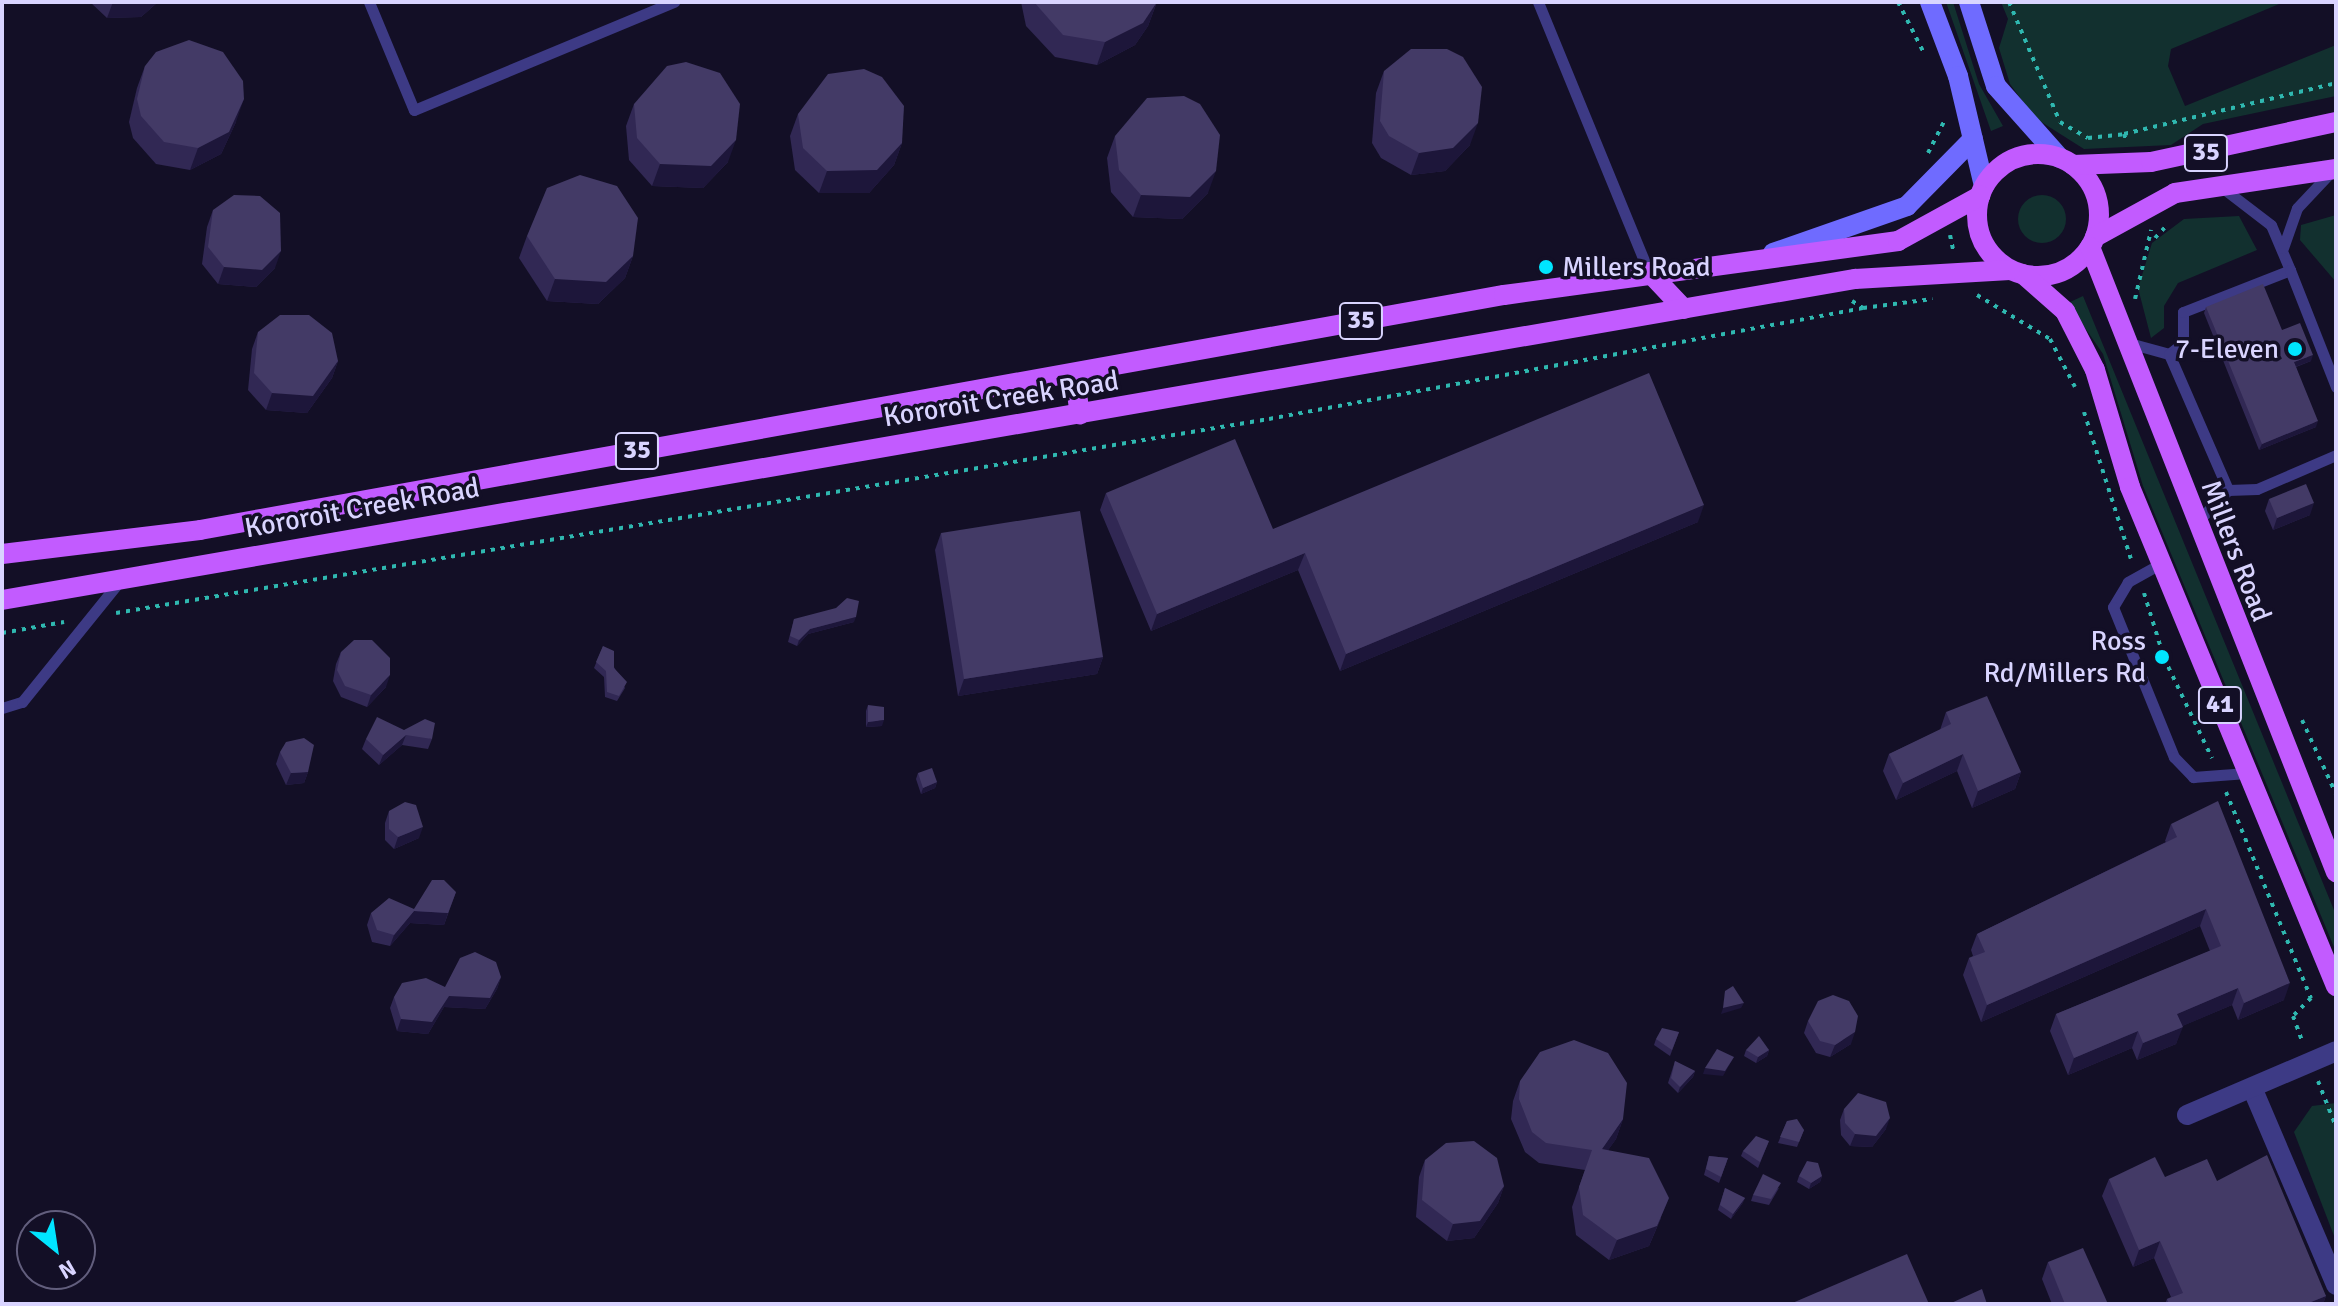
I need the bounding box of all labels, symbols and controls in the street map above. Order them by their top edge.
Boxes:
road number: 35 [2182,131,2230,175]
place label: Millers Road [1562,250,1711,284]
marker: Millers Road [1537,258,1555,276]
road number: 35 [1337,299,1385,343]
place label: 7-Eleven [2175,332,2279,366]
marker: 7-Eleven [2286,340,2304,358]
street label: Kororoit Creek Road [881,364,1121,434]
road number: 35 [613,429,661,473]
street label: Kororoit Creek Road [242,471,482,545]
street label: Millers Road [2194,476,2278,626]
place label: Ross Rd/Millers Rd [1983,624,2146,690]
marker: Ross Rd/Millers Rd [2153,648,2171,666]
road number: 41 [2196,683,2244,727]
north arrow [16,1210,96,1290]
text: N [54,1254,81,1285]

